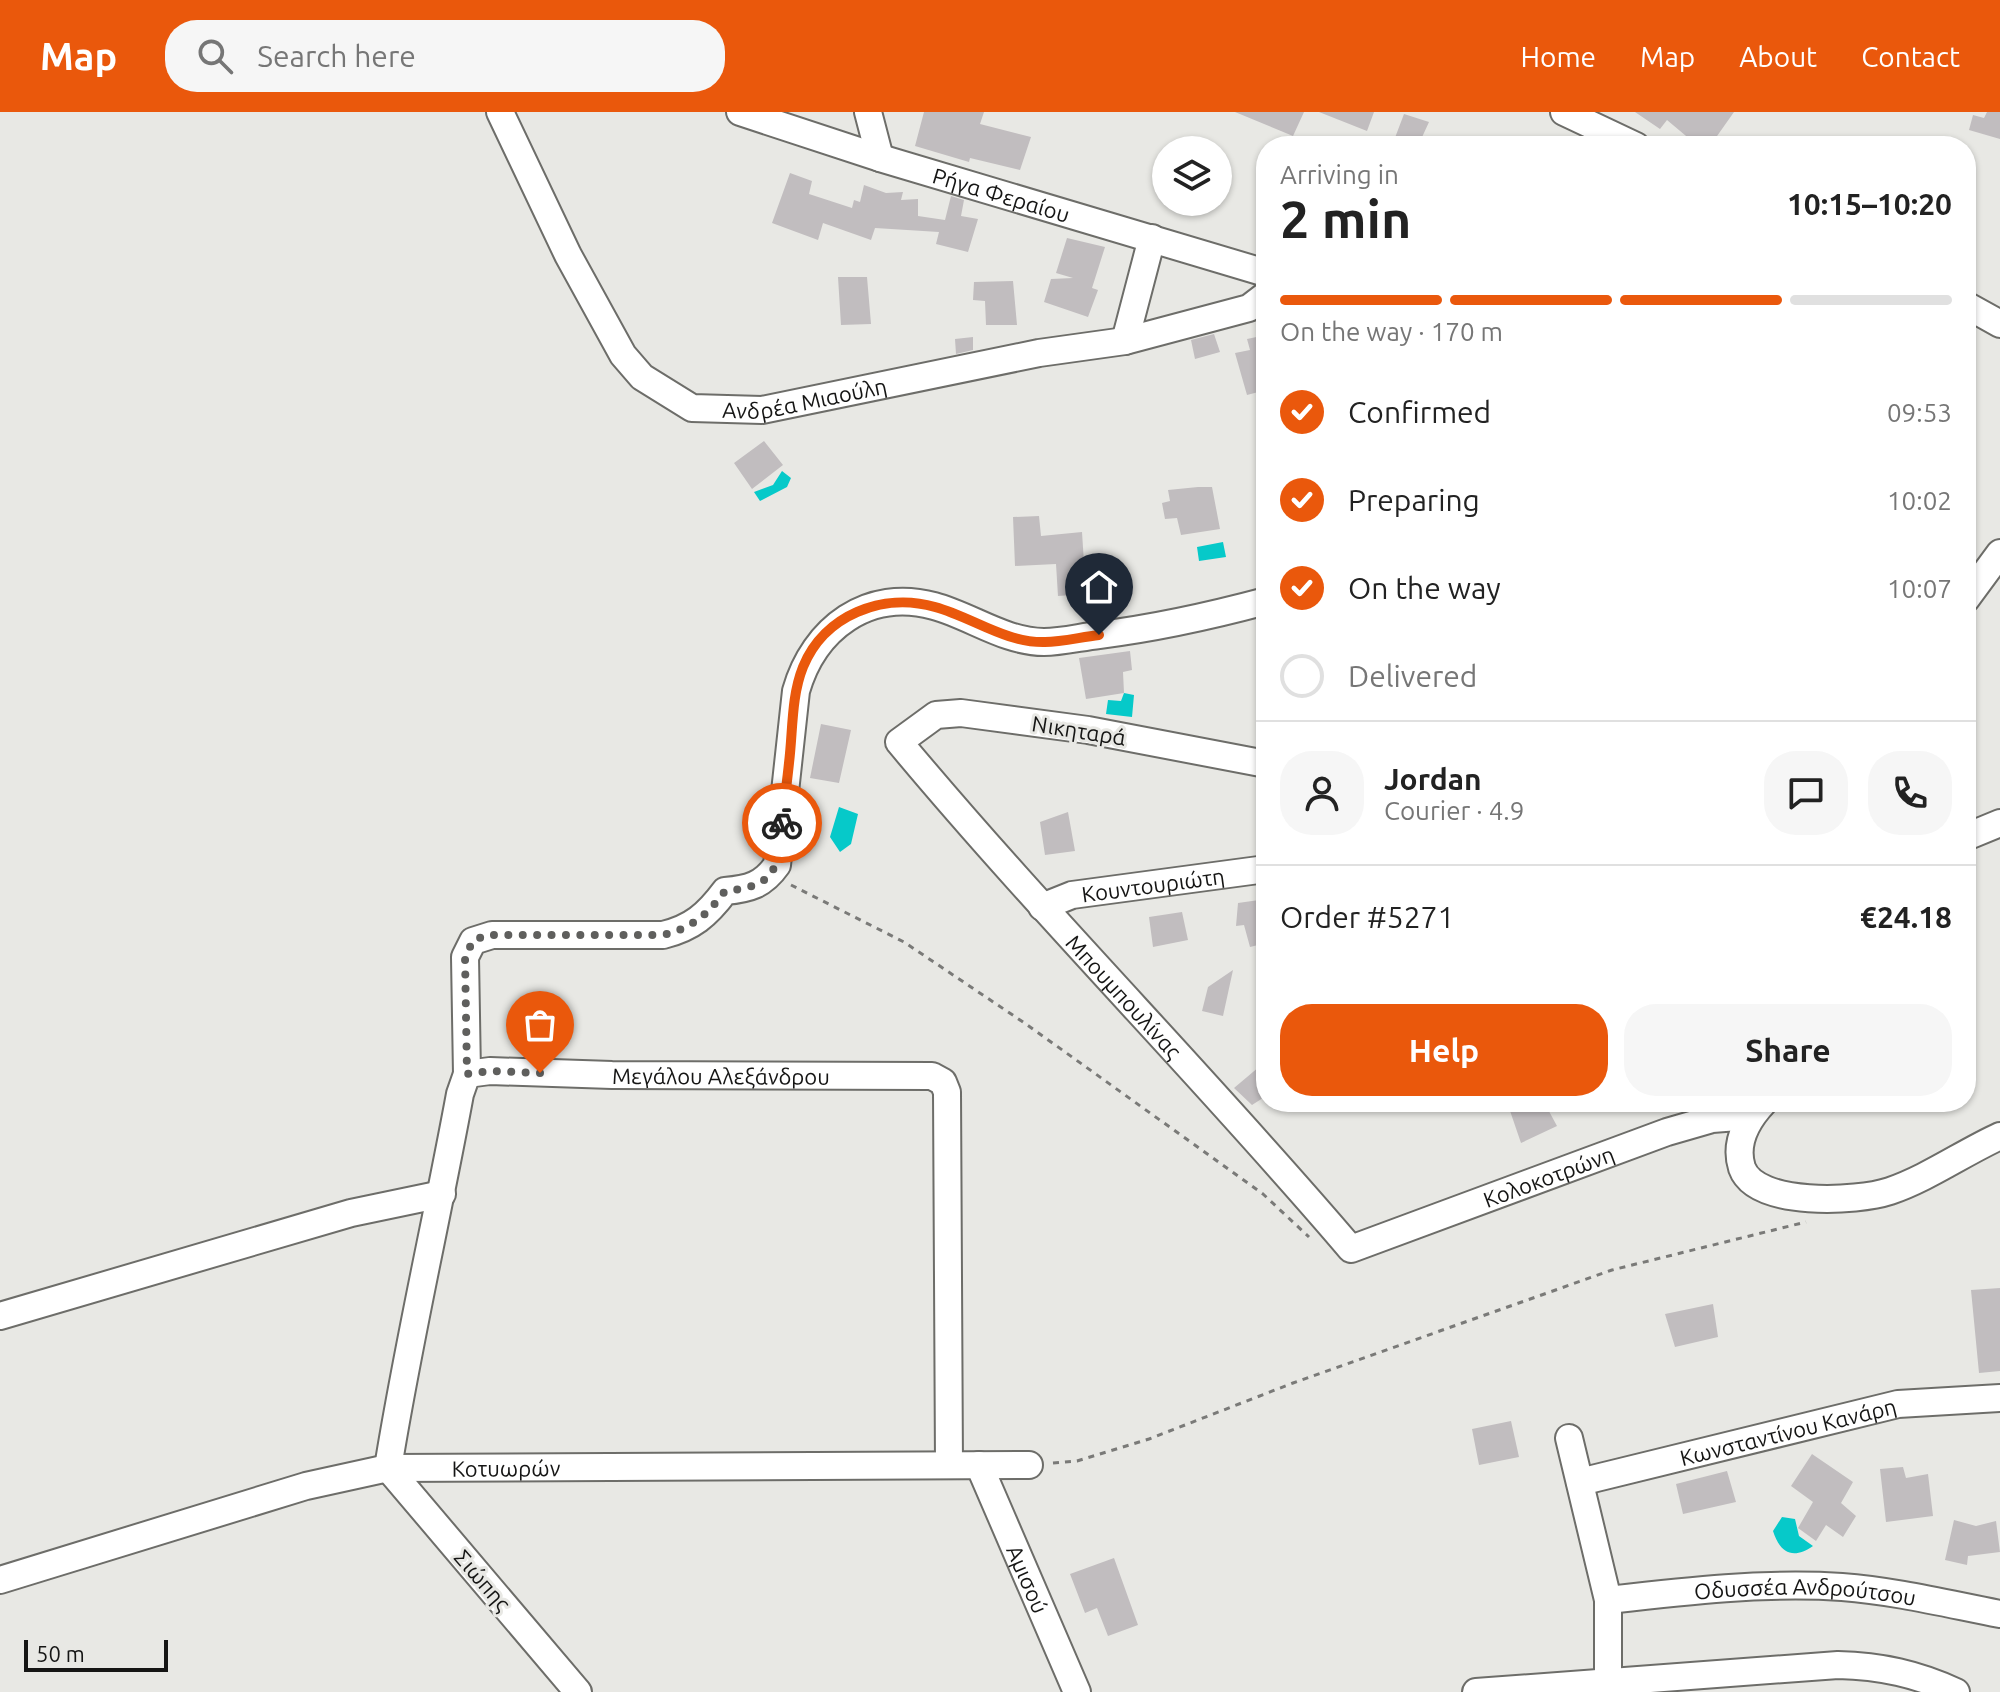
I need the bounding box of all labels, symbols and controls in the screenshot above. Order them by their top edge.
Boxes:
search box [165,20,725,92]
icon: search [193,34,237,78]
text: Map [40,35,117,77]
text: Search here [257,39,416,73]
text: Home [1521,41,1596,72]
text: Map [1640,41,1695,72]
text: About [1739,41,1817,72]
text: Contact [1861,41,1960,72]
map controls [1152,136,1232,216]
button: layers [1152,136,1232,216]
text: Arriving in [1280,160,1399,189]
street label: Ρήγα Φεραίου [930,162,1073,226]
text: 10:15–10:20 [1787,187,1952,221]
text: 2 min [1280,190,1411,248]
text: On the way · 170 m [1280,317,1503,346]
street label: Ανδρέα Μιαούλη [722,372,889,423]
icon: check [1280,390,1324,434]
text: Confirmed [1348,395,1491,429]
text: 09:53 [1887,398,1952,427]
icon: check [1280,478,1324,522]
text: Preparing [1348,483,1480,517]
text: 10:02 [1887,486,1952,515]
pin [1065,553,1133,635]
icon: home [1077,565,1121,609]
icon: check [1280,566,1324,610]
text: On the way [1348,571,1501,605]
text: 10:07 [1887,574,1952,603]
text: Delivered [1348,659,1477,693]
street label: Νικηταρά [1030,710,1128,750]
button: person [1280,751,1364,835]
button: chat [1764,751,1848,835]
button: phone [1868,751,1952,835]
text: Jordan [1384,762,1482,796]
courier [742,783,822,863]
text: Courier · 4.9 [1384,796,1524,825]
icon: bike [760,801,804,845]
street label: Κουντουριώτη [1080,862,1226,906]
text: Order #5271 [1280,900,1454,934]
text: €24.18 [1860,900,1952,934]
street label: Μπουμπουλίνας [1062,929,1187,1064]
pin [506,991,574,1073]
icon: bag [518,1003,562,1047]
button: Help [1280,1004,1608,1096]
button: Share [1624,1004,1952,1096]
street label: Μεγάλου Αλεξάνδρου [612,1063,830,1090]
street label: Κολοκοτρώνη [1479,1140,1617,1212]
street label: Κωνσταντίνου Κανάρη [1677,1392,1899,1470]
street label: Κοτυωρών [452,1455,561,1480]
street label: Αμισού [1002,1541,1054,1617]
street label: Σιώπης [449,1544,516,1616]
street label: Οδυσσέα Ανδρούτσου [1693,1573,1918,1610]
scale bar [24,1636,168,1672]
text: 50 m [36,1641,85,1666]

